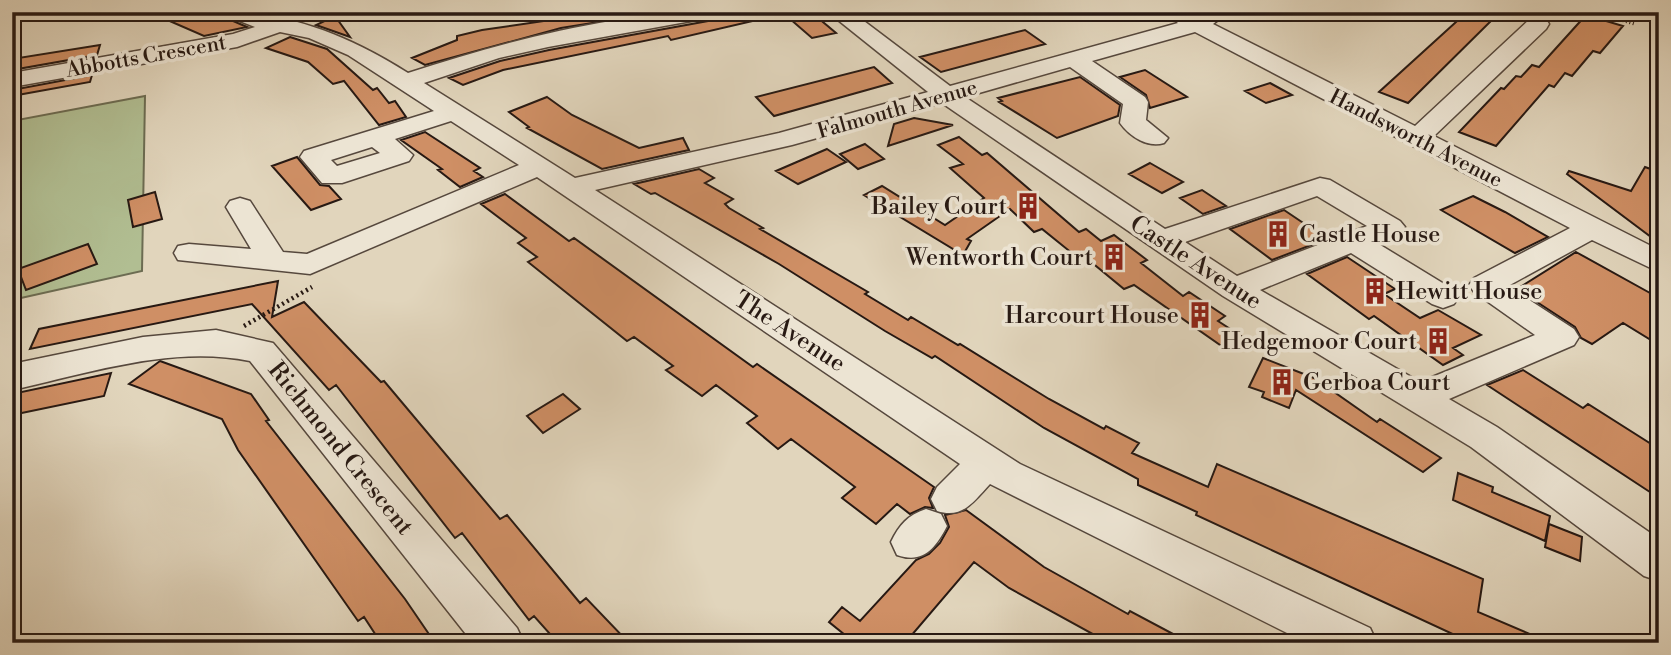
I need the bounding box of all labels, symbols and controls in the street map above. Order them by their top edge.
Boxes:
street label: Abbotts Crescent [63,30,229,84]
street label: Falmouth Avenue [814,75,980,145]
street label: Handsworth Avenue [1325,84,1507,194]
building icon: Bailey Court [1013,191,1043,221]
place label: Bailey Court [870,192,1007,222]
street label: Castle Avenue [1124,209,1267,317]
building icon: Castle House [1263,219,1293,249]
place label: Castle House [1299,220,1440,250]
building icon: Wentworth Court [1099,242,1129,272]
place label: Wentworth Court [905,243,1093,273]
building icon: Hewitt House [1360,276,1390,306]
place label: Hewitt House [1396,277,1542,307]
street label: The Avenue [728,285,851,379]
building icon: Harcourt House [1185,300,1215,330]
place label: Harcourt House [1005,301,1179,331]
building icon: Hedgemoor Court [1423,326,1453,356]
place label: Hedgemoor Court [1221,327,1417,357]
street label: Richmond Crescent [261,356,420,542]
building icon: Gerboa Court [1267,367,1297,397]
place label: Gerboa Court [1303,368,1451,398]

